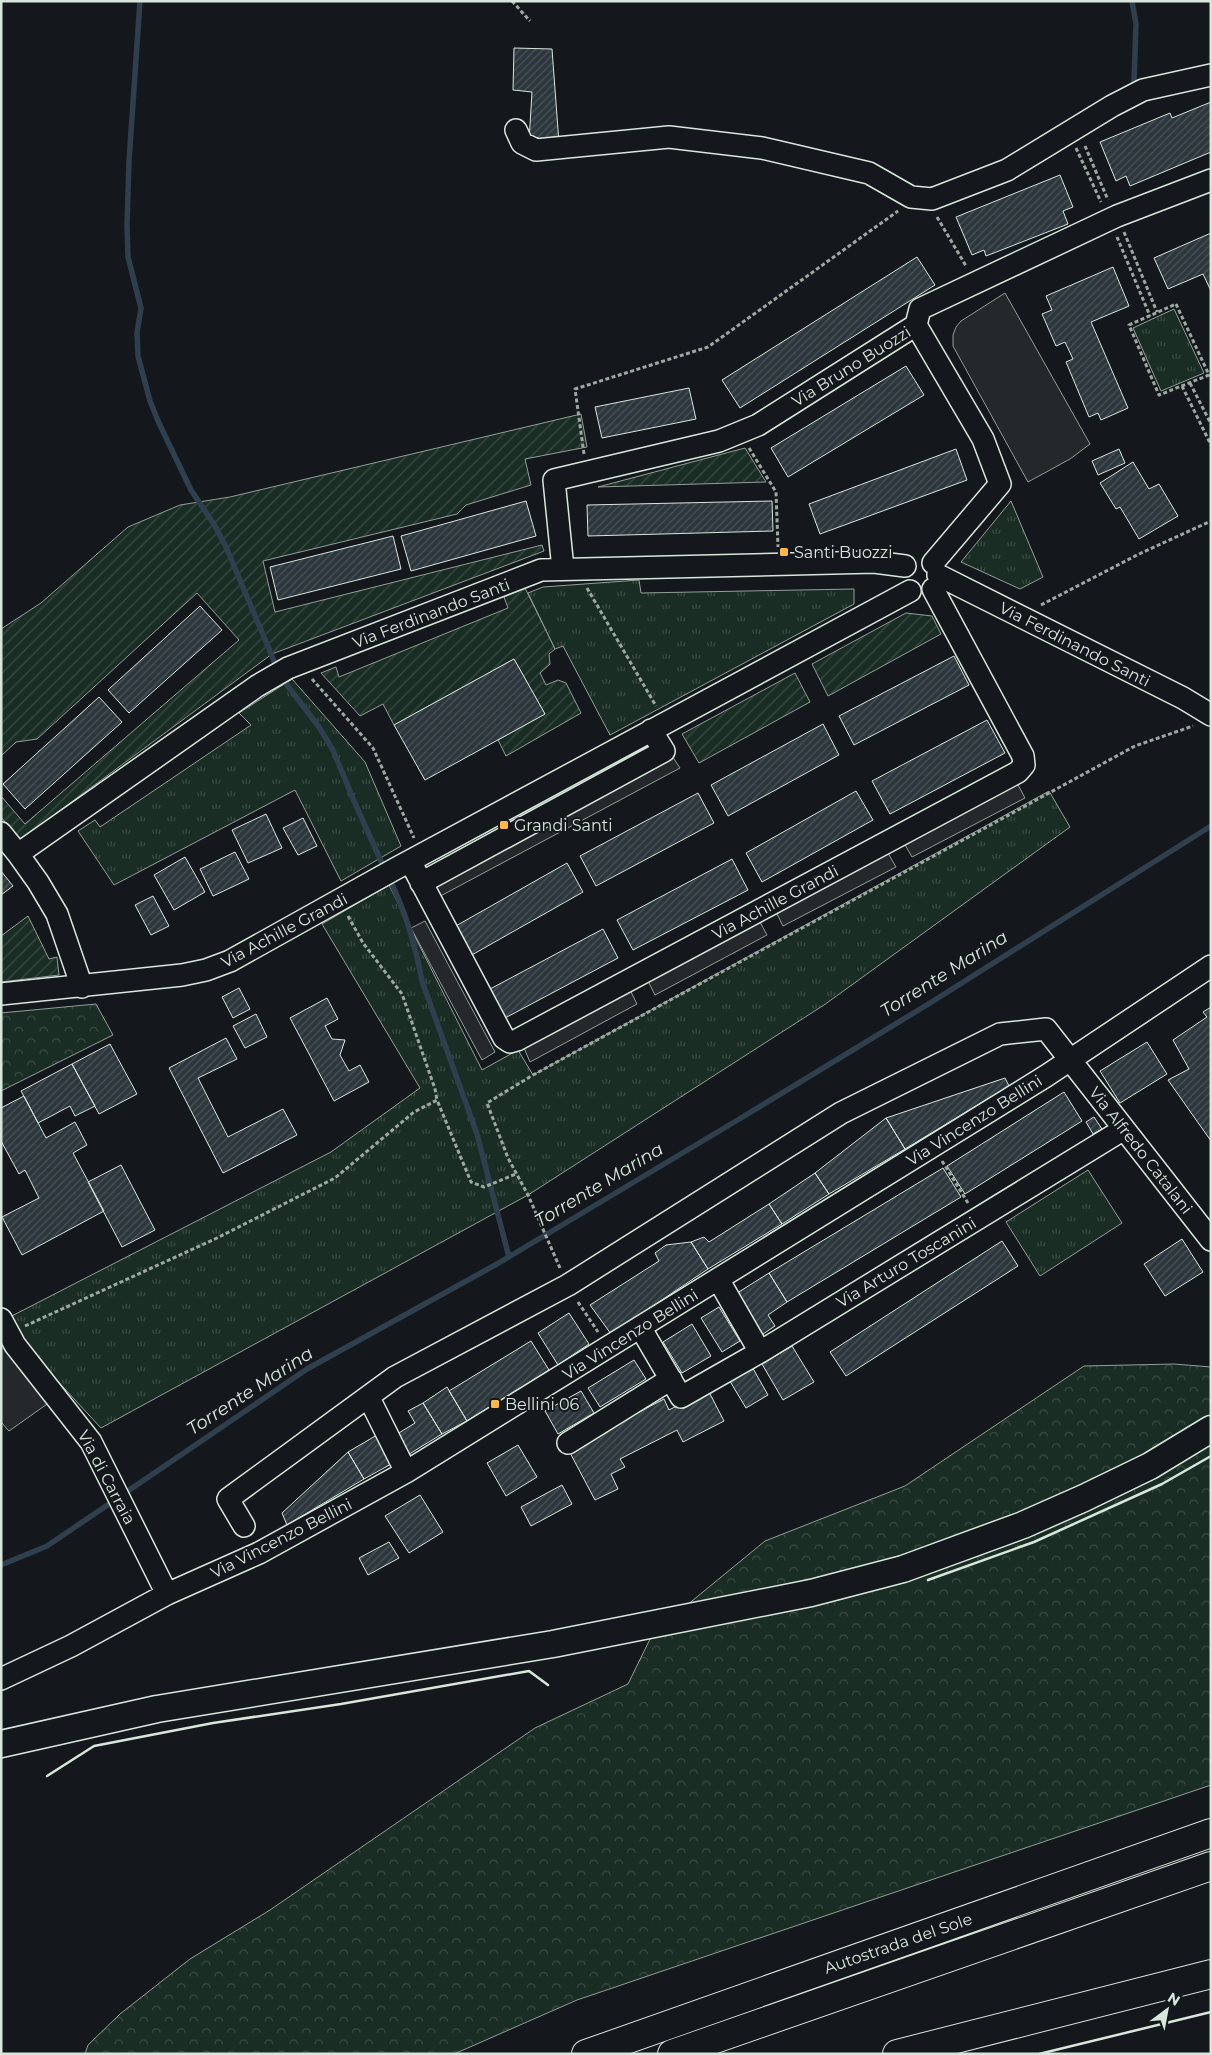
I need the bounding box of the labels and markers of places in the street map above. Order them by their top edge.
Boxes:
place label: Santi Buozzi [794,543,892,562]
marker: Santi Buozzi [778,546,790,558]
place label: Grandi Santi [514,816,613,835]
marker: Grandi Santi [498,819,510,831]
place label: Bellini 06 [505,1395,580,1414]
marker: Bellini 06 [489,1398,501,1410]

